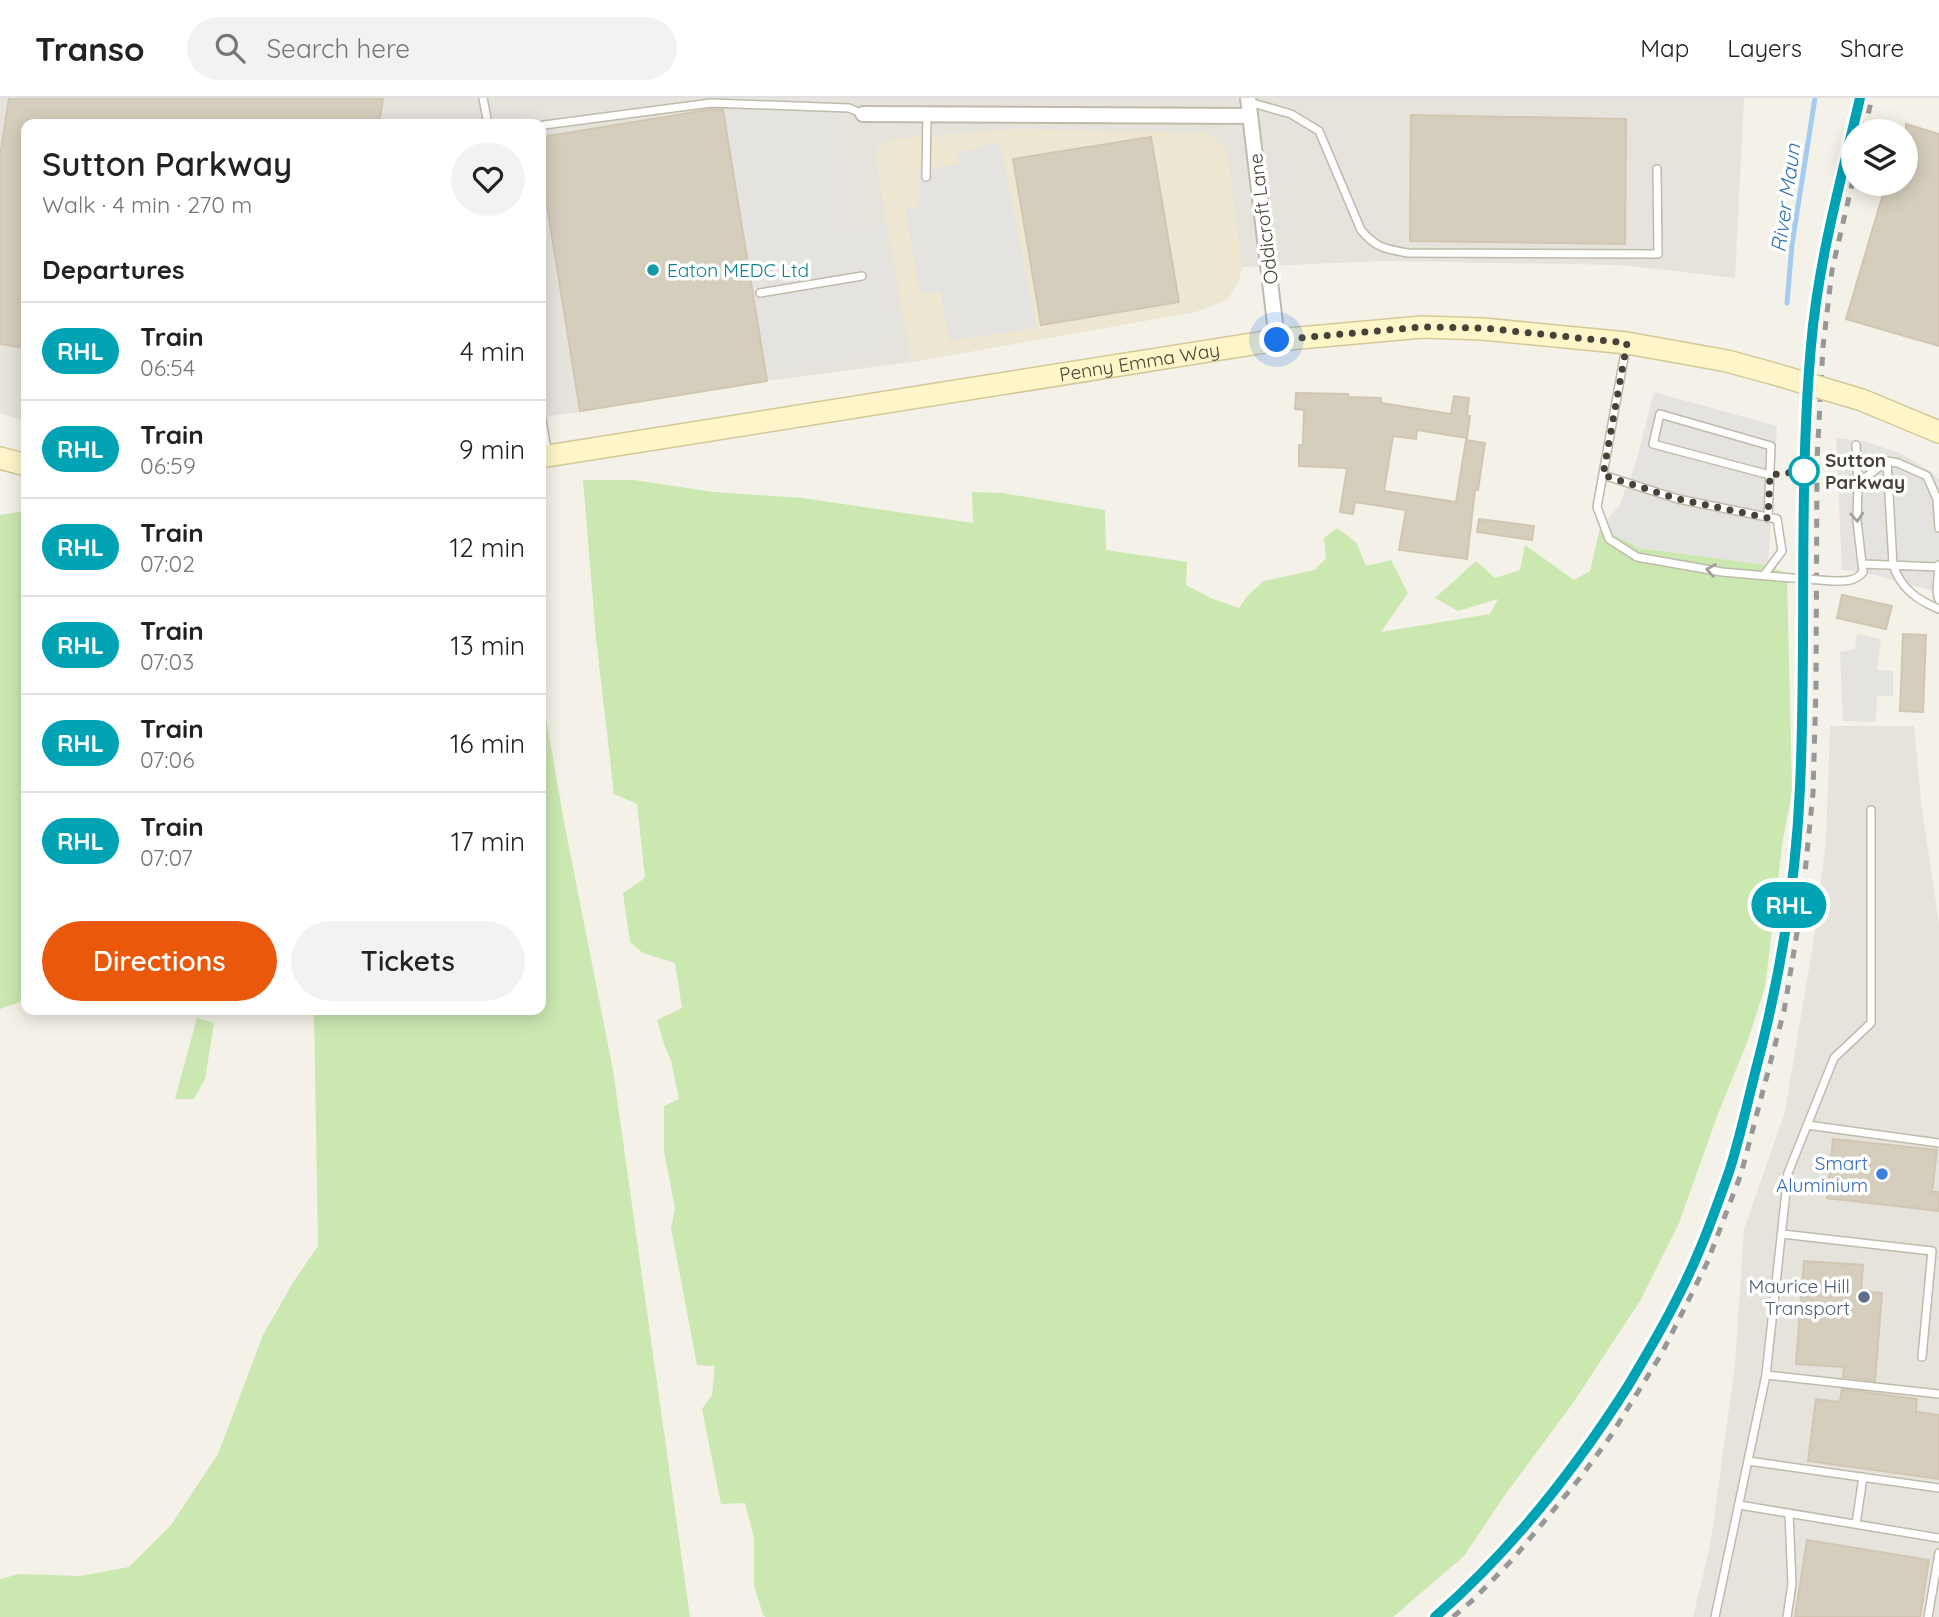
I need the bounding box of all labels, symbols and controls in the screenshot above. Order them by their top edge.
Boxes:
search box [187,17,677,80]
text: Transo [35,28,145,69]
icon: search [211,29,249,67]
text: Search here [267,32,410,65]
text: Map [1640,33,1689,63]
text: Layers [1727,33,1802,63]
text: Share [1840,33,1904,63]
map controls [1841,119,1918,196]
button: layers [1841,119,1918,196]
water label: River Maun [1765,141,1806,254]
button: heart [451,142,525,216]
text: Sutton Parkway [42,143,292,184]
street label: Oddicroft Lane [1243,152,1283,286]
text: Walk · 4 min · 270 m [42,190,252,219]
text: Departures [42,253,185,286]
place label: Eaton MEDC Ltd [667,258,809,282]
marker: Eaton MEDC Ltd [645,262,661,278]
text: Train [140,320,204,353]
your location [1259,322,1294,357]
text: 4 min [460,335,525,368]
text: RHL [57,336,104,366]
street label: Penny Emma Way [1057,337,1222,386]
text: 06:54 [140,353,195,382]
text: Train [140,418,204,451]
text: 9 min [459,433,525,466]
text: RHL [57,434,104,464]
place label: Sutton Parkway [1825,448,1905,494]
text: 06:59 [140,451,196,480]
marker: Sutton Parkway [1789,456,1819,486]
one-way arrow [1849,512,1864,523]
text: Train [140,516,204,549]
text: 12 min [450,531,525,564]
text: RHL [57,532,104,562]
text: 07:02 [140,549,195,578]
one-way arrow [1705,563,1717,578]
text: Train [140,614,204,647]
text: 13 min [450,629,525,662]
text: RHL [57,630,104,660]
text: 07:03 [140,647,194,676]
text: Train [140,712,204,745]
text: 16 min [450,727,525,760]
text: RHL [57,728,104,758]
text: 07:06 [140,745,195,774]
text: Train [140,810,204,843]
text: 17 min [451,825,525,858]
text: RHL [57,826,104,856]
text: 07:07 [140,843,193,872]
line badge: RHL [1749,882,1829,928]
text: RHL [1765,890,1813,920]
button: Directions [42,921,277,1001]
button: Tickets [291,921,525,1001]
place label: Smart Aluminium [1776,1151,1868,1197]
marker: Smart Aluminium [1874,1166,1890,1182]
place label: Maurice Hill Transport [1749,1274,1850,1320]
marker: Maurice Hill Transport [1856,1289,1872,1305]

